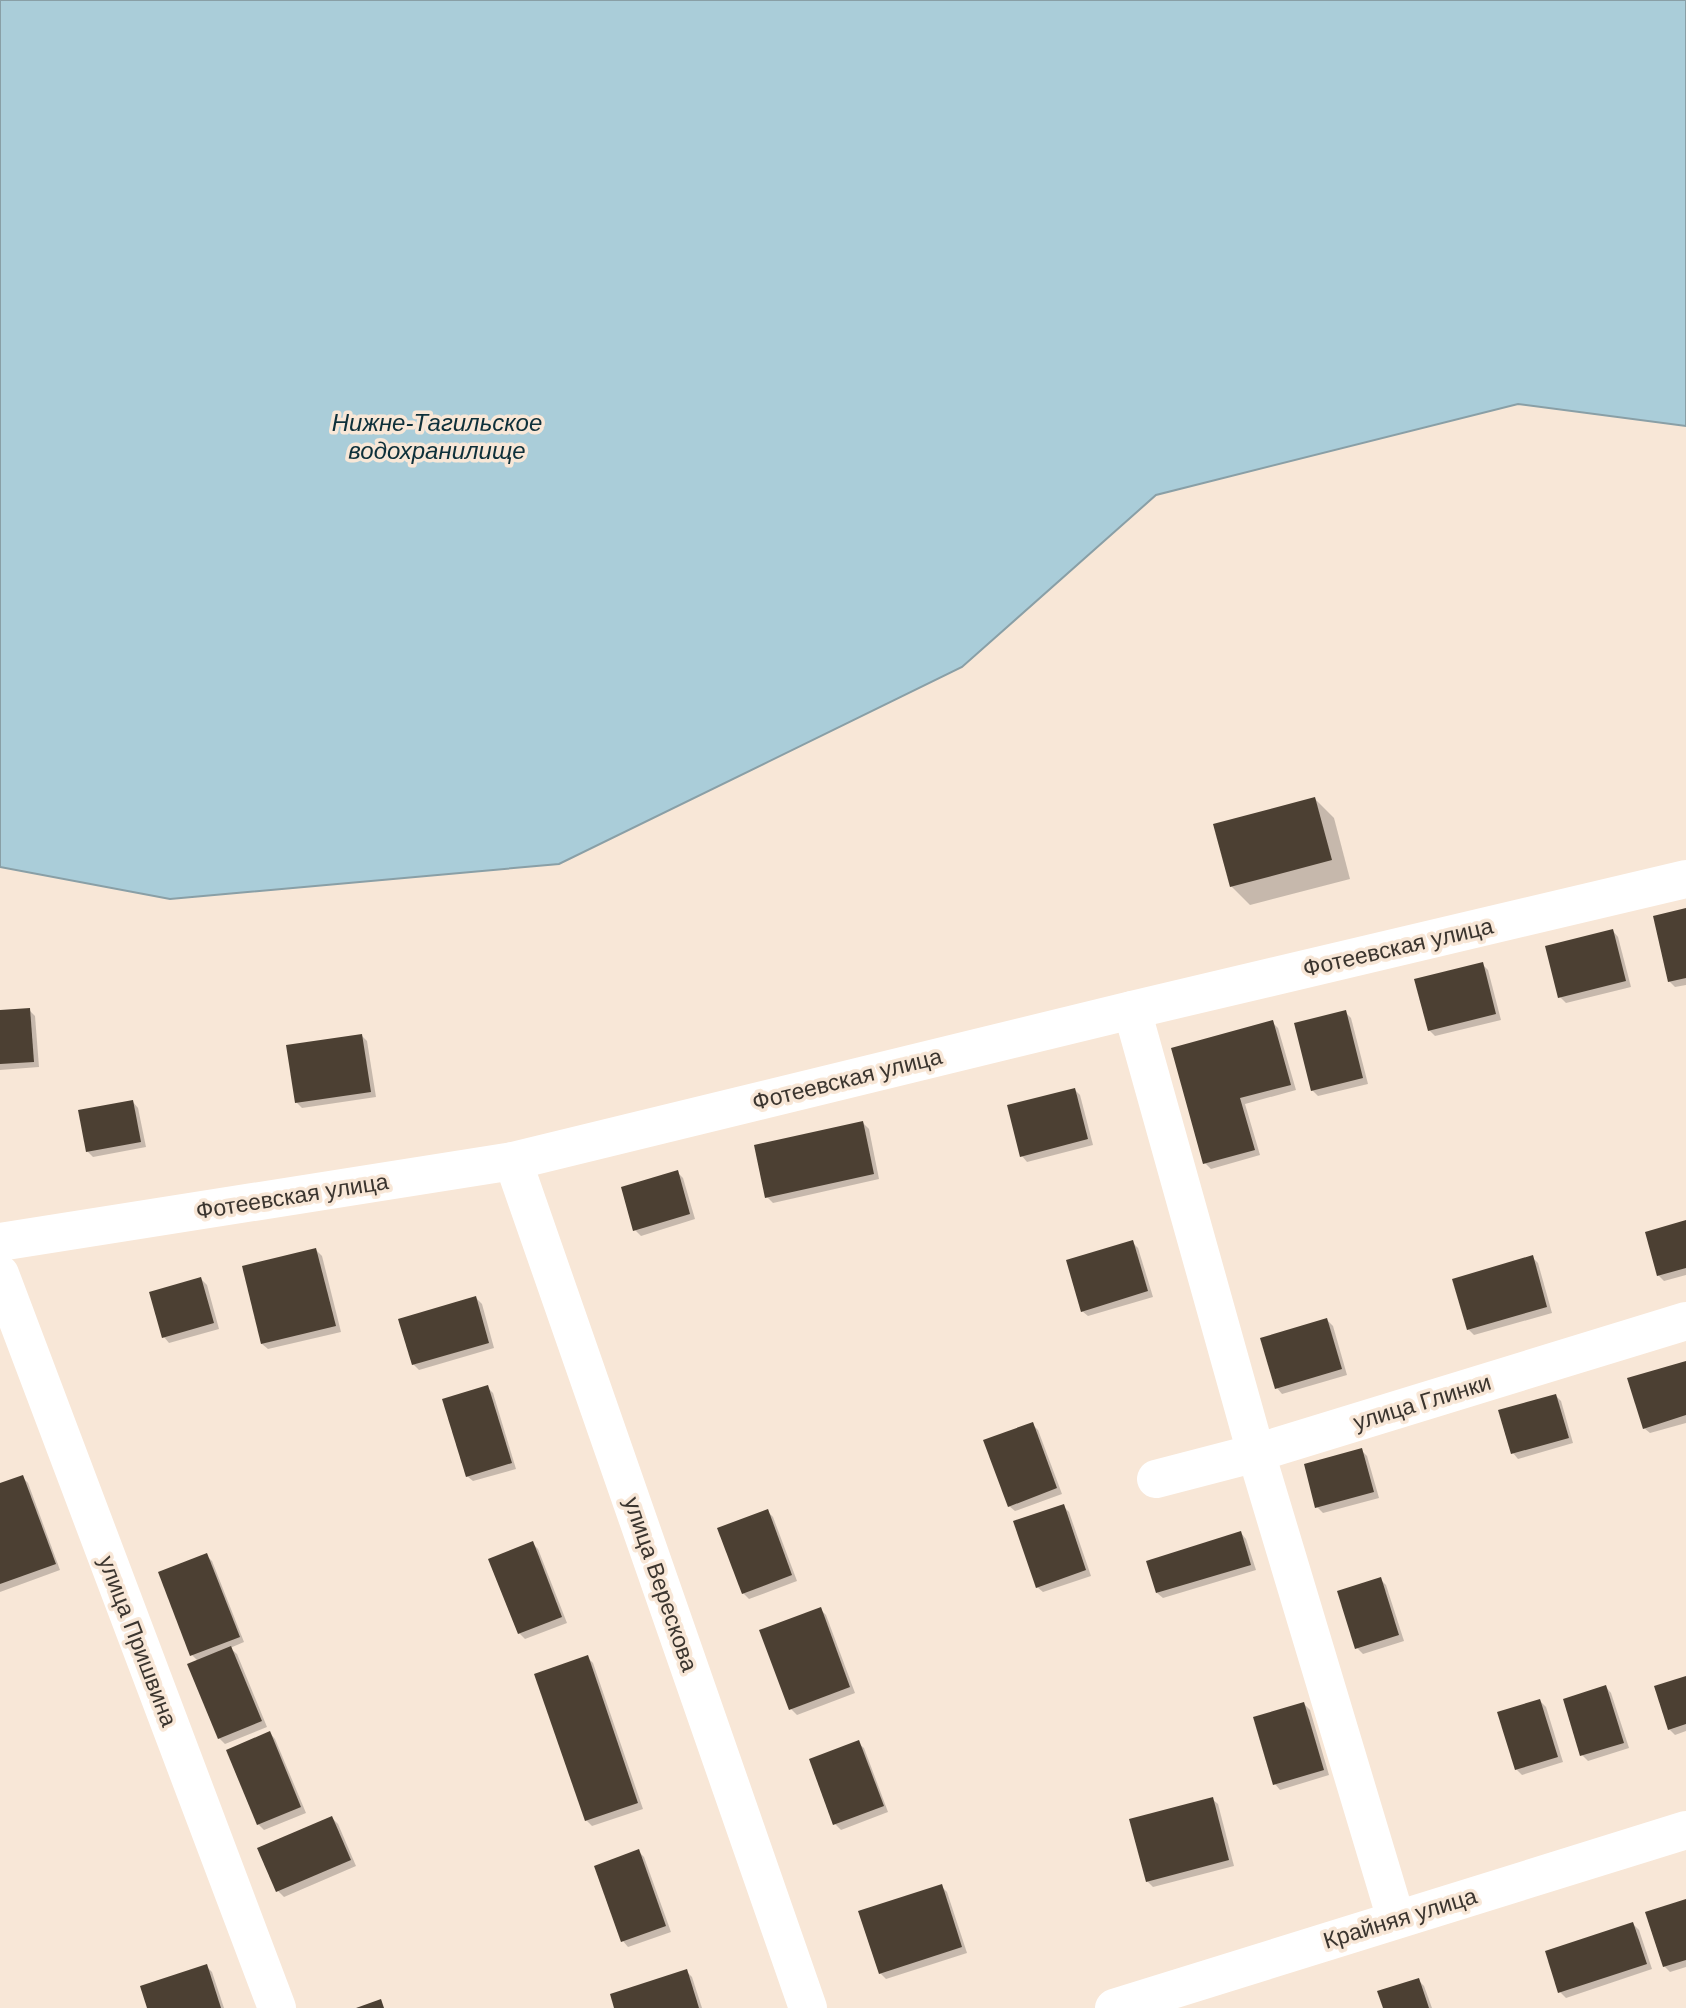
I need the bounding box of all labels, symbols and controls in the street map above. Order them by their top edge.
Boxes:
water label: Нижне-Тагильское водохранилище [332,409,542,464]
street label: Фотеевская улица [1300,912,1496,982]
street label: Фотеевская улица [749,1043,945,1115]
street label: Фотеевская улица [194,1168,390,1224]
street label: улица Глинки [1350,1369,1494,1435]
street label: улица Верескова [619,1493,703,1675]
street label: улица Пришвина [93,1552,183,1730]
street label: Крайняя улица [1320,1882,1480,1954]

